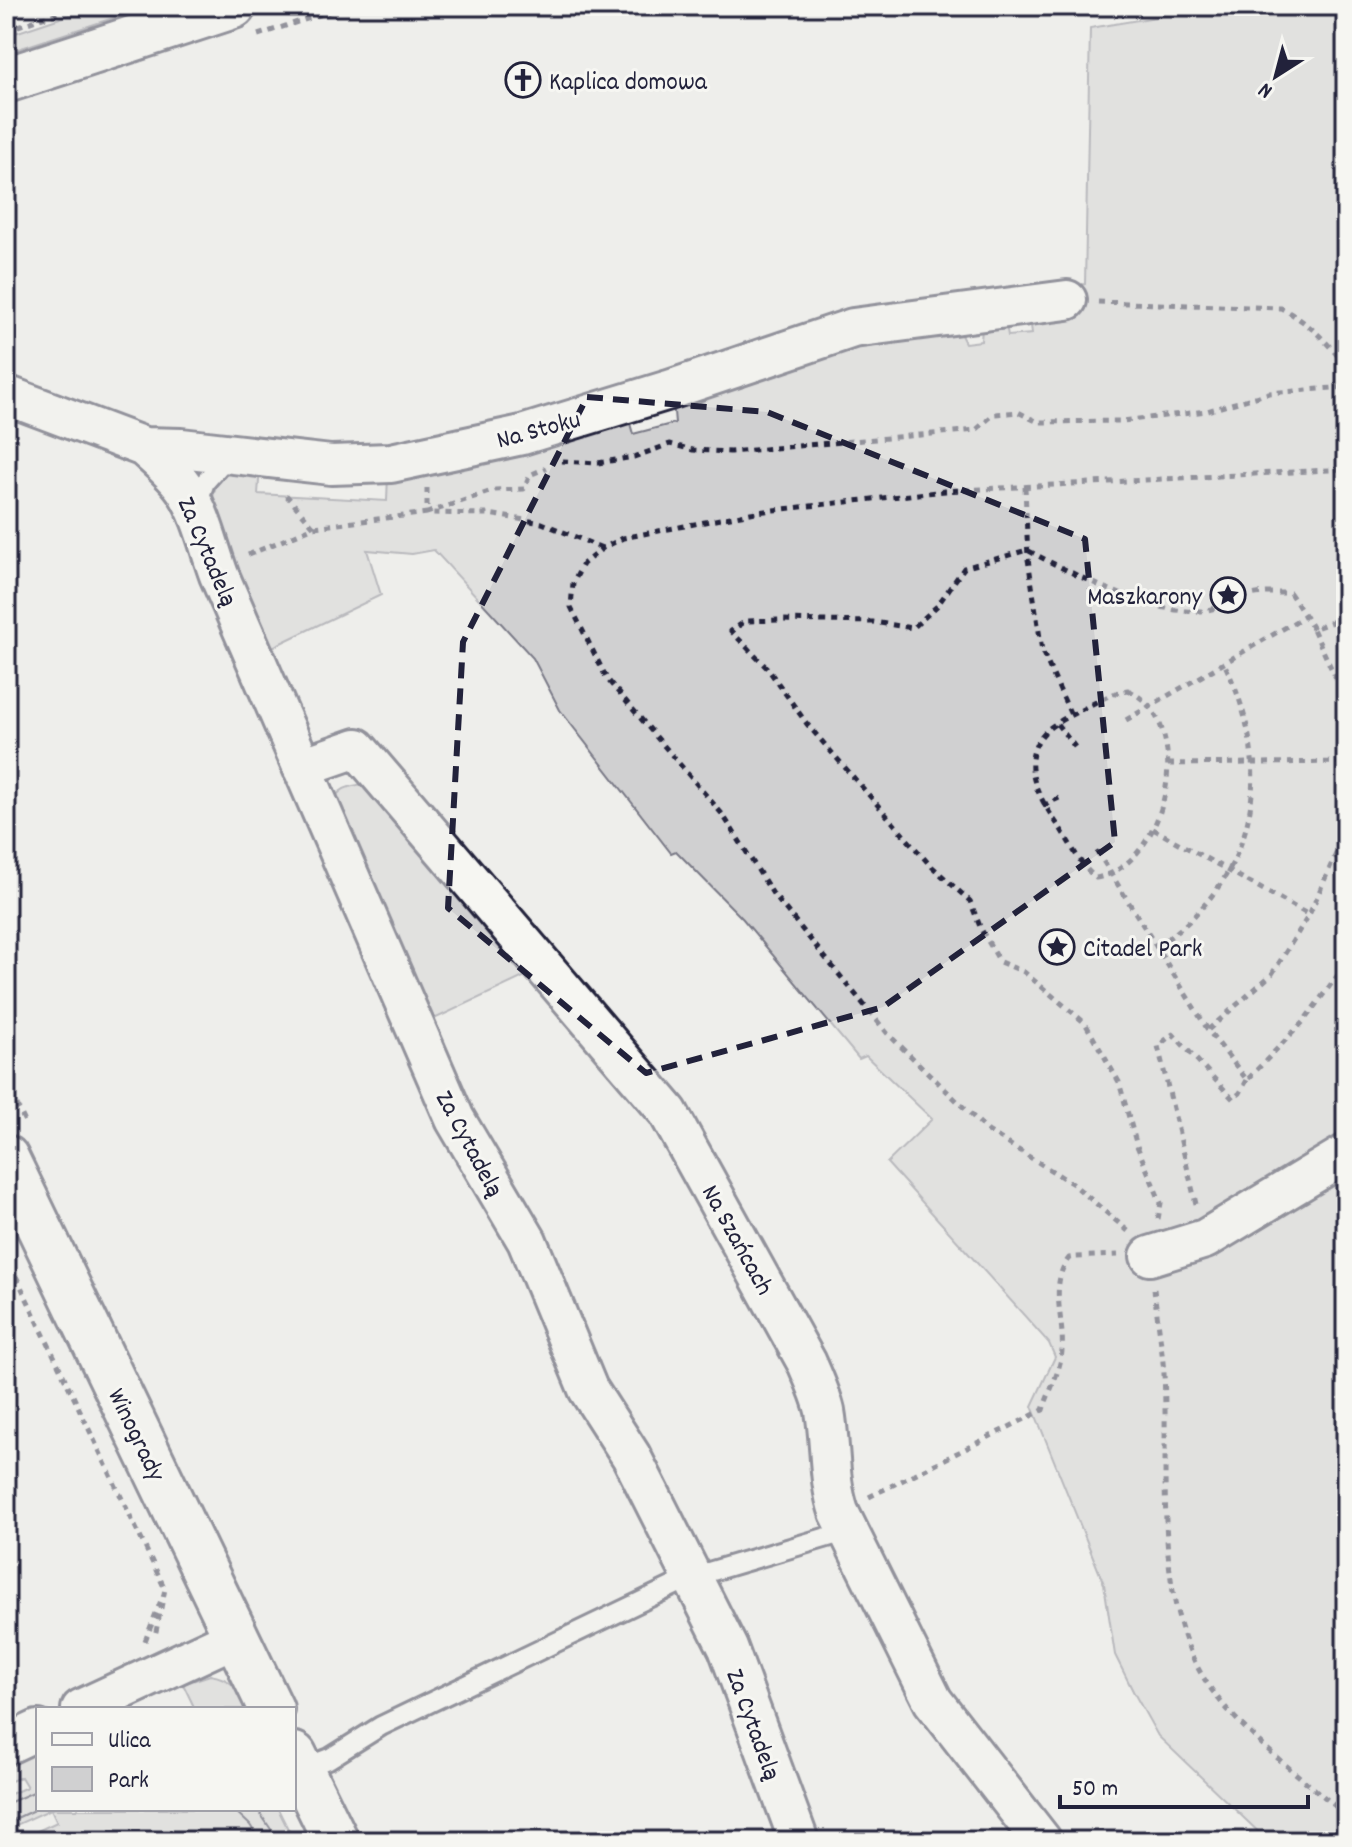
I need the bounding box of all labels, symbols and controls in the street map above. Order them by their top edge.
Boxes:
north arrow [1236,36,1316,116]
church icon: Kaplica domowa [504,61,542,99]
place label: Kaplica domowa [549,65,708,102]
text: N [1253,74,1280,105]
street label: Na Stoku [493,402,585,460]
street label: Za Cytadelą [166,492,245,613]
place icon: Maszkarony [1209,576,1247,614]
place label: Maszkarony [1087,580,1202,617]
place icon: Citadel Park [1038,928,1076,966]
place label: Citadel Park [1083,932,1202,969]
street label: Za Cytadelą [424,1085,512,1205]
street label: Na Szańcach [690,1179,782,1303]
street label: Winogrady [96,1383,173,1489]
street label: Za Cytadelą [714,1664,789,1786]
legend [36,1707,296,1811]
text: Ulica [108,1725,151,1759]
scale bar [1060,1759,1308,1809]
text: Park [108,1765,149,1799]
text: 50 m [1072,1773,1118,1807]

